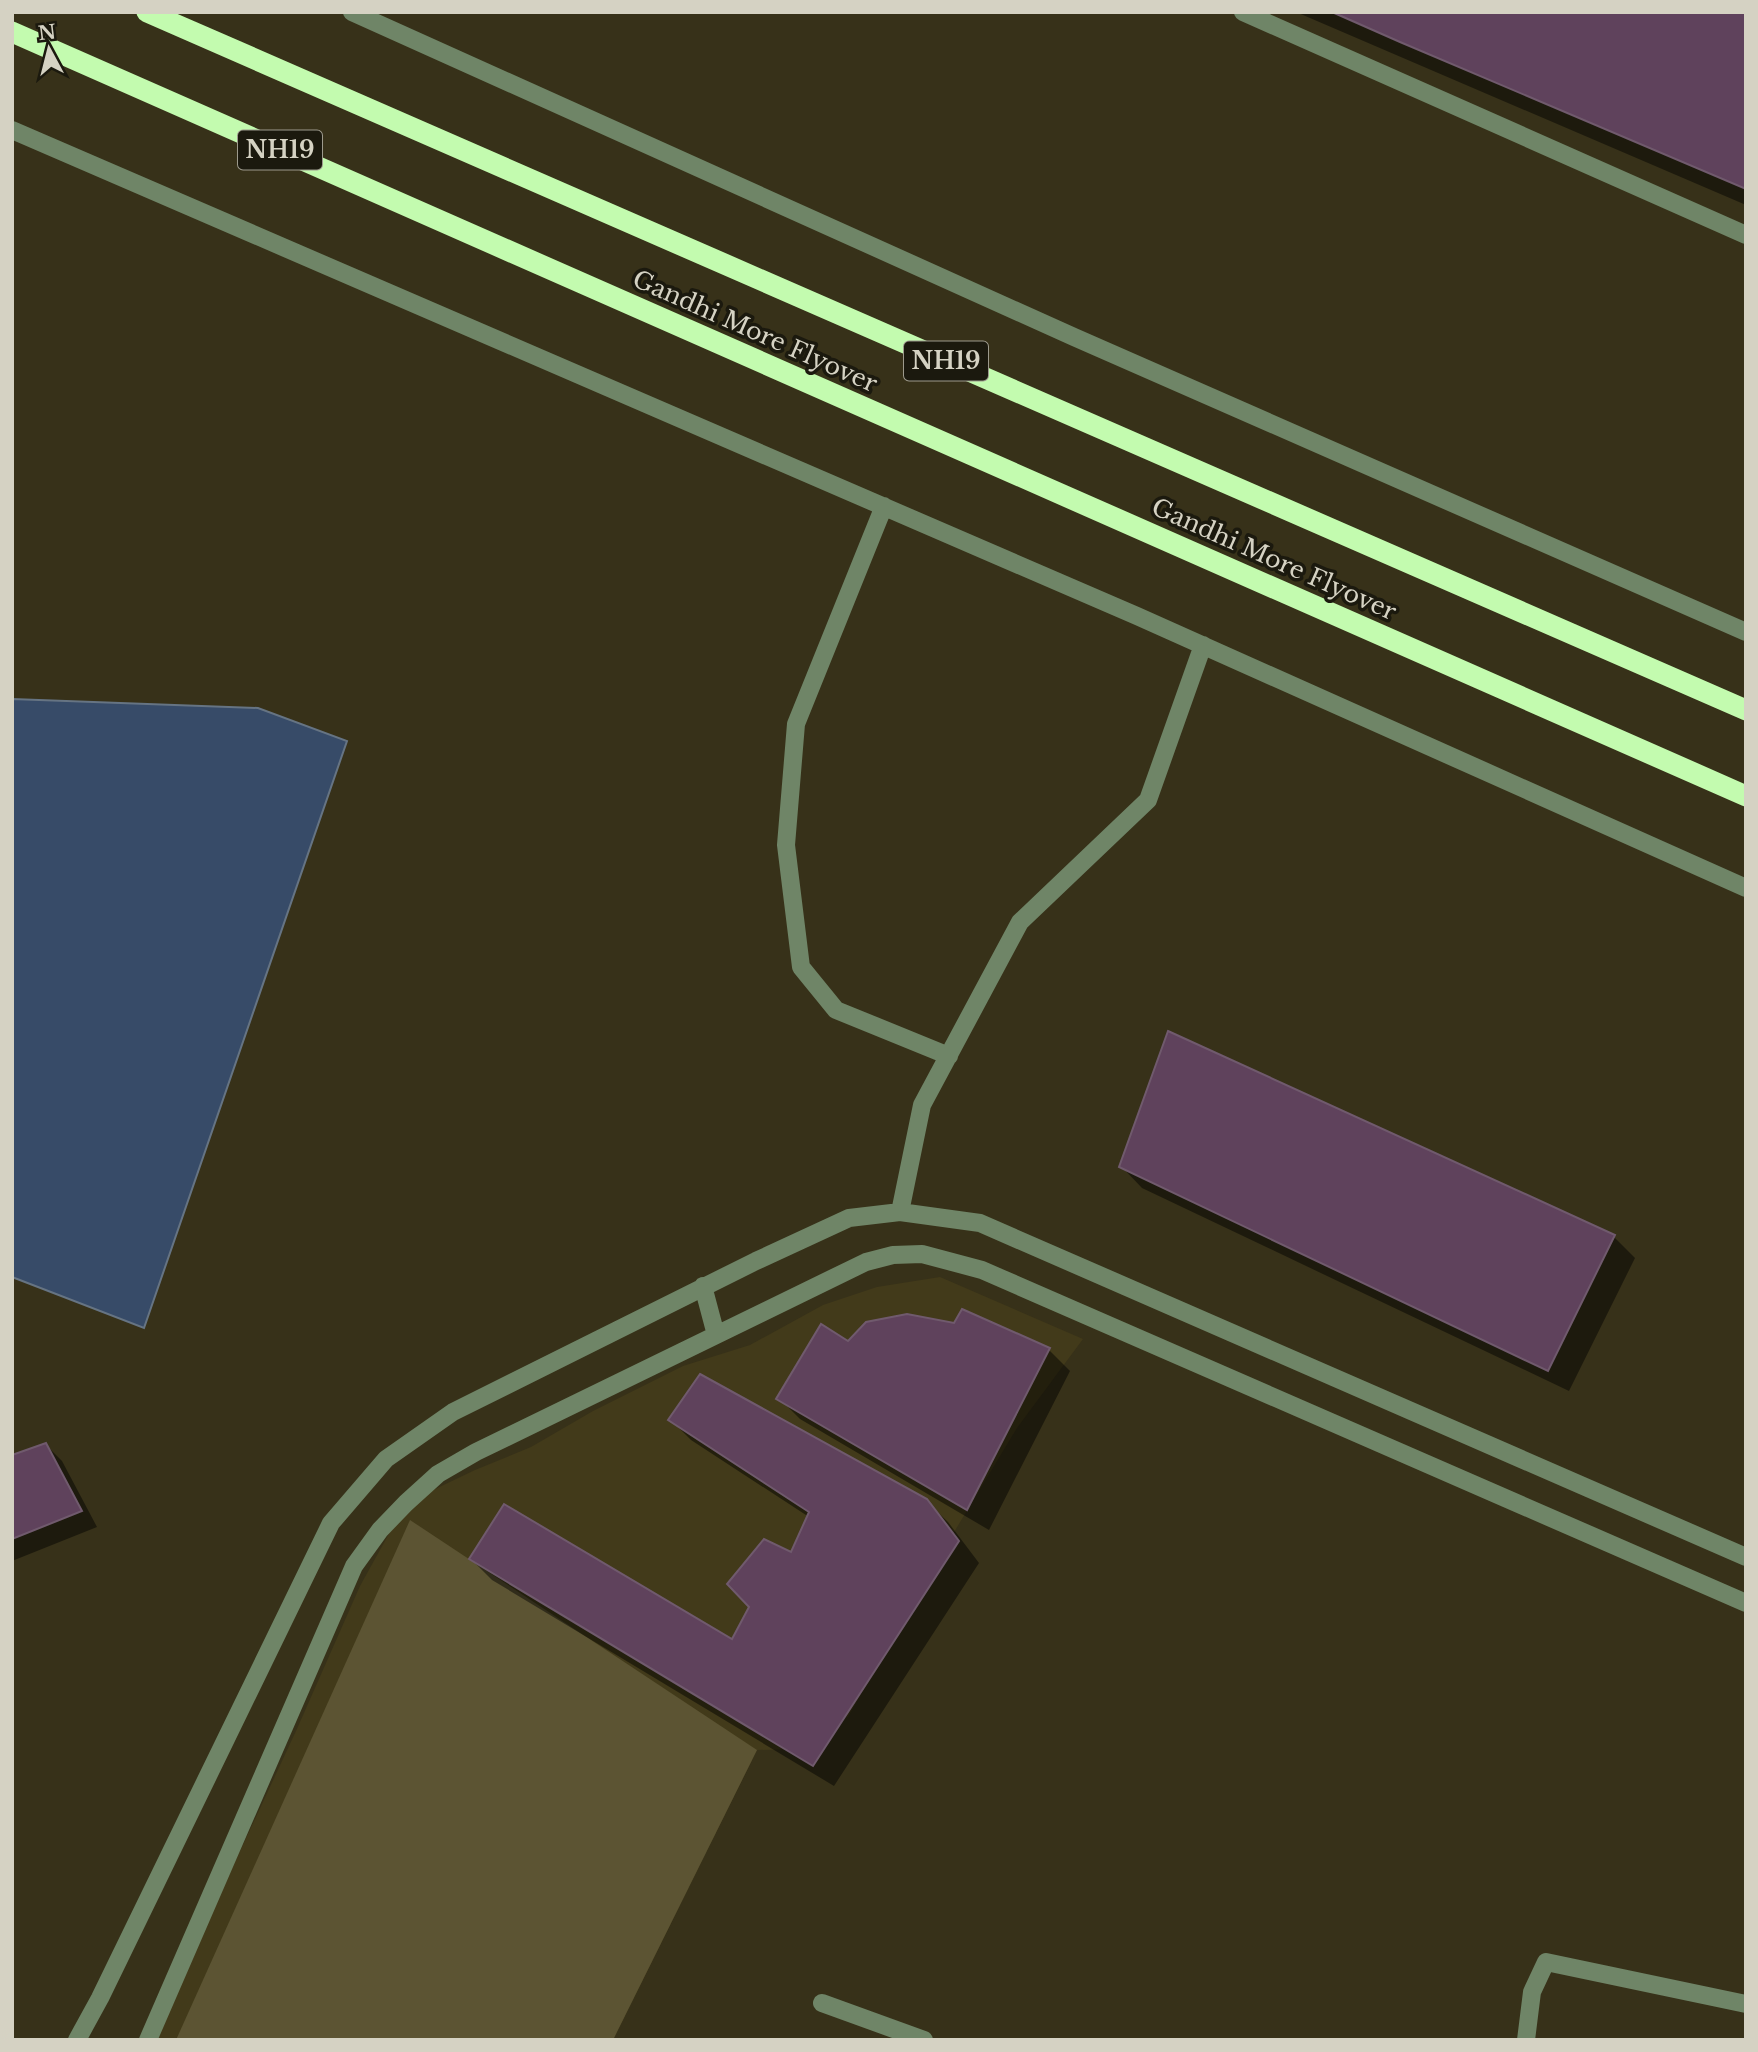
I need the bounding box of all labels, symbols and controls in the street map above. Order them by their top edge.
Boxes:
north arrow [14,14,84,84]
text: N [37,20,57,45]
road number: NH19 [238,130,322,169]
street label: Gandhi More Flyover [628,264,882,398]
road number: NH19 [904,342,988,380]
street label: Gandhi More Flyover [1147,492,1401,626]

